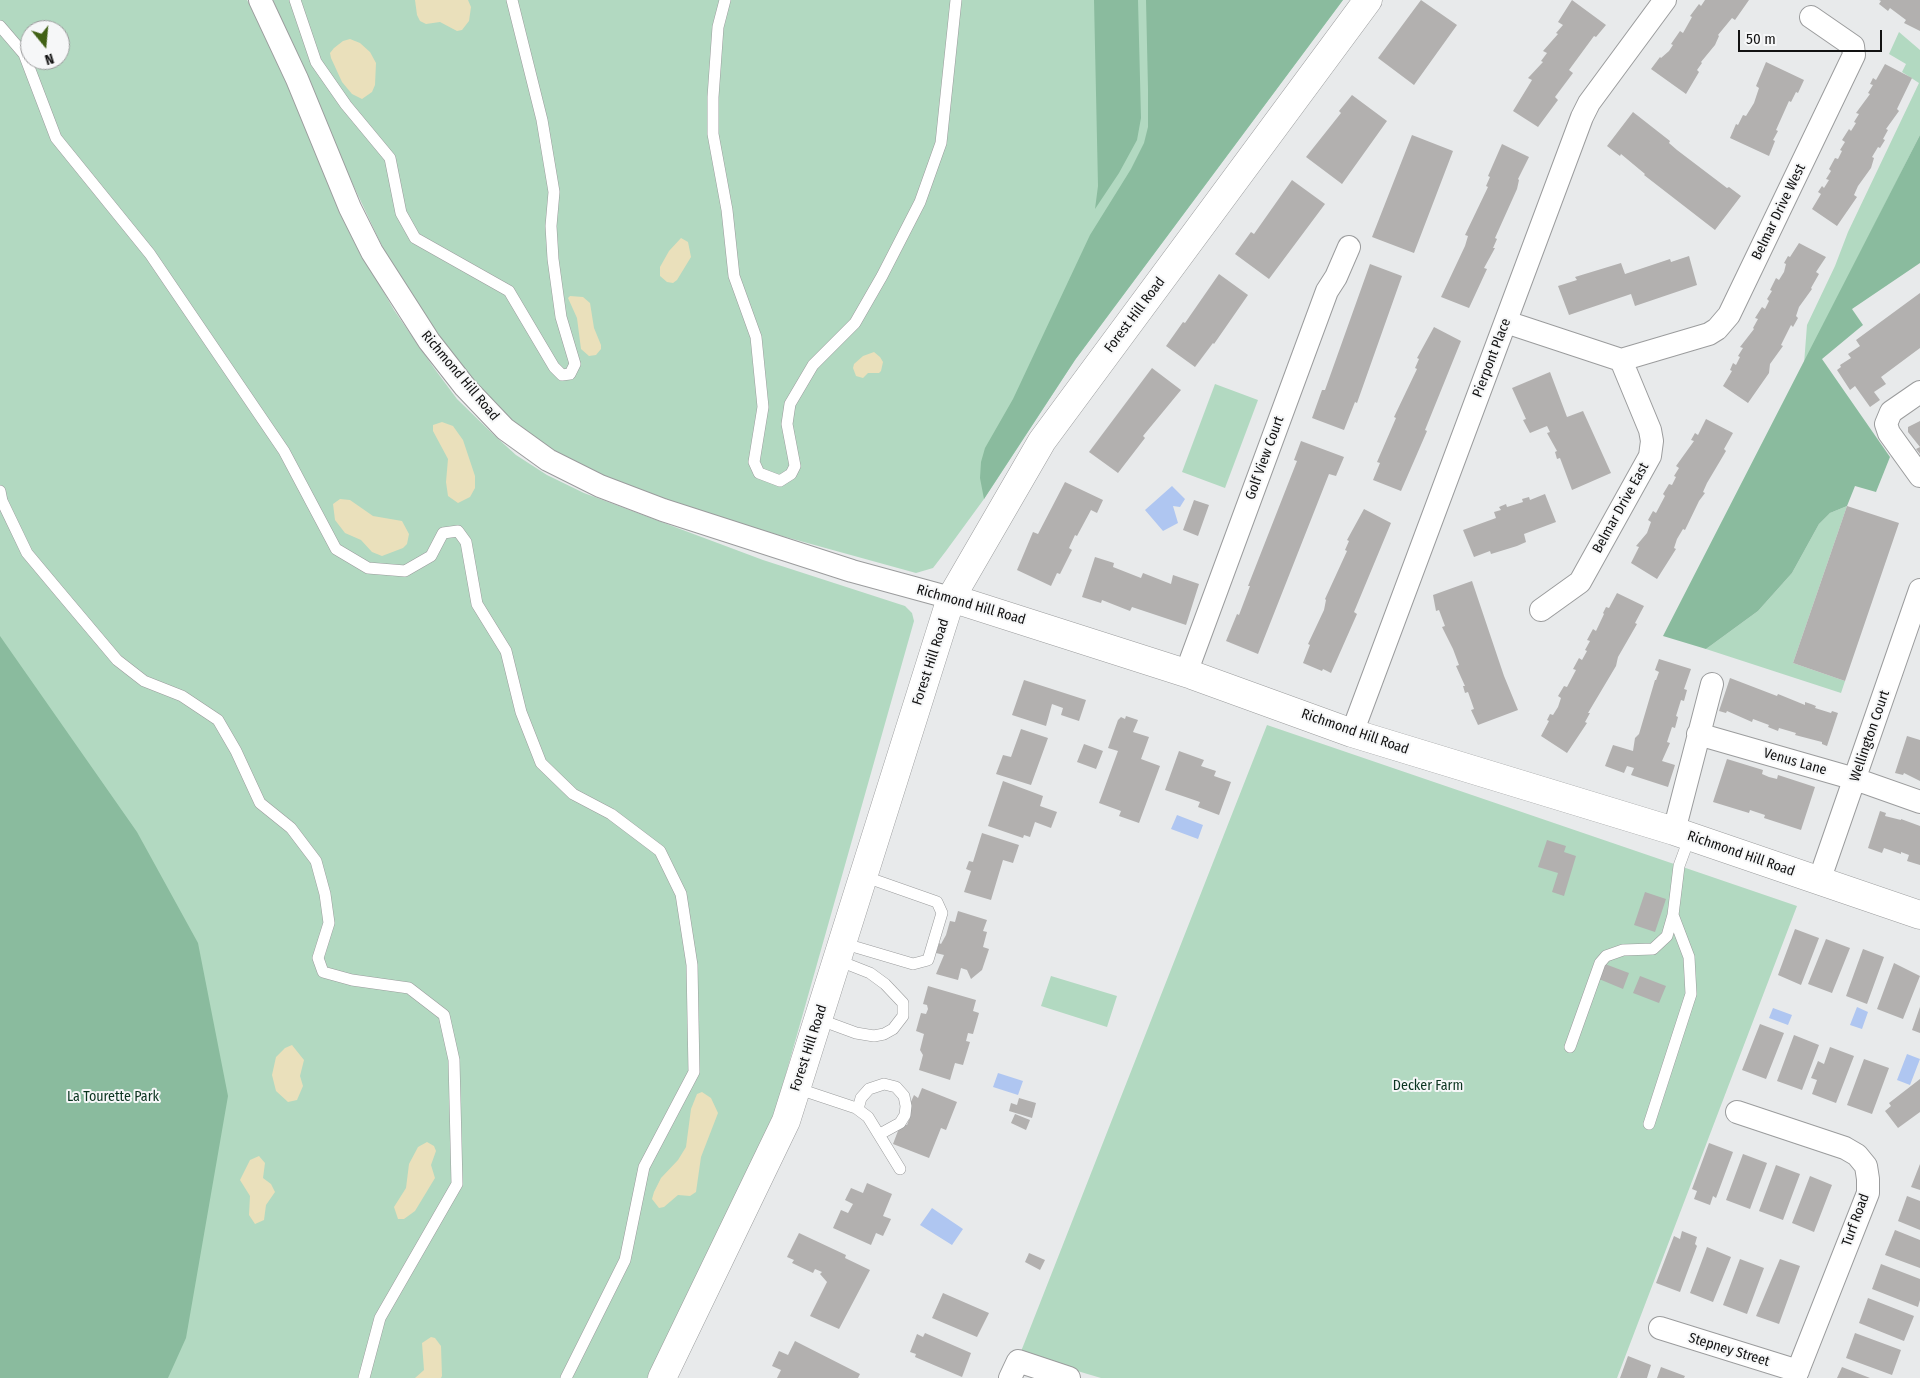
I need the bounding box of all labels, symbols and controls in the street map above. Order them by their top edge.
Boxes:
north arrow [20,20,70,70]
scale bar [1740,20,1884,52]
text: 50 m [1746,30,1776,48]
text: N [43,50,56,68]
street label: Belmar Drive West [1748,161,1810,263]
street label: Forest Hill Road [1101,274,1169,356]
street label: Pierpont Place [1469,316,1515,400]
street label: Richmond Hill Road [417,327,503,425]
street label: Golf View Court [1242,414,1288,502]
street label: Belmar Drive East [1589,460,1653,556]
street label: Richmond Hill Road [915,581,1027,629]
street label: Forest Hill Road [909,617,953,707]
street label: Wellington Court [1847,688,1893,784]
street label: Richmond Hill Road [1299,706,1411,758]
street label: Venus Lane [1761,745,1829,779]
street label: Richmond Hill Road [1685,828,1797,880]
street label: Forest Hill Road [787,1003,831,1093]
park label: Decker Farm [1393,1078,1463,1094]
park label: La Tourette Park [67,1089,159,1105]
street label: Turf Road [1839,1191,1873,1249]
street label: Stepney Street [1686,1330,1772,1370]

